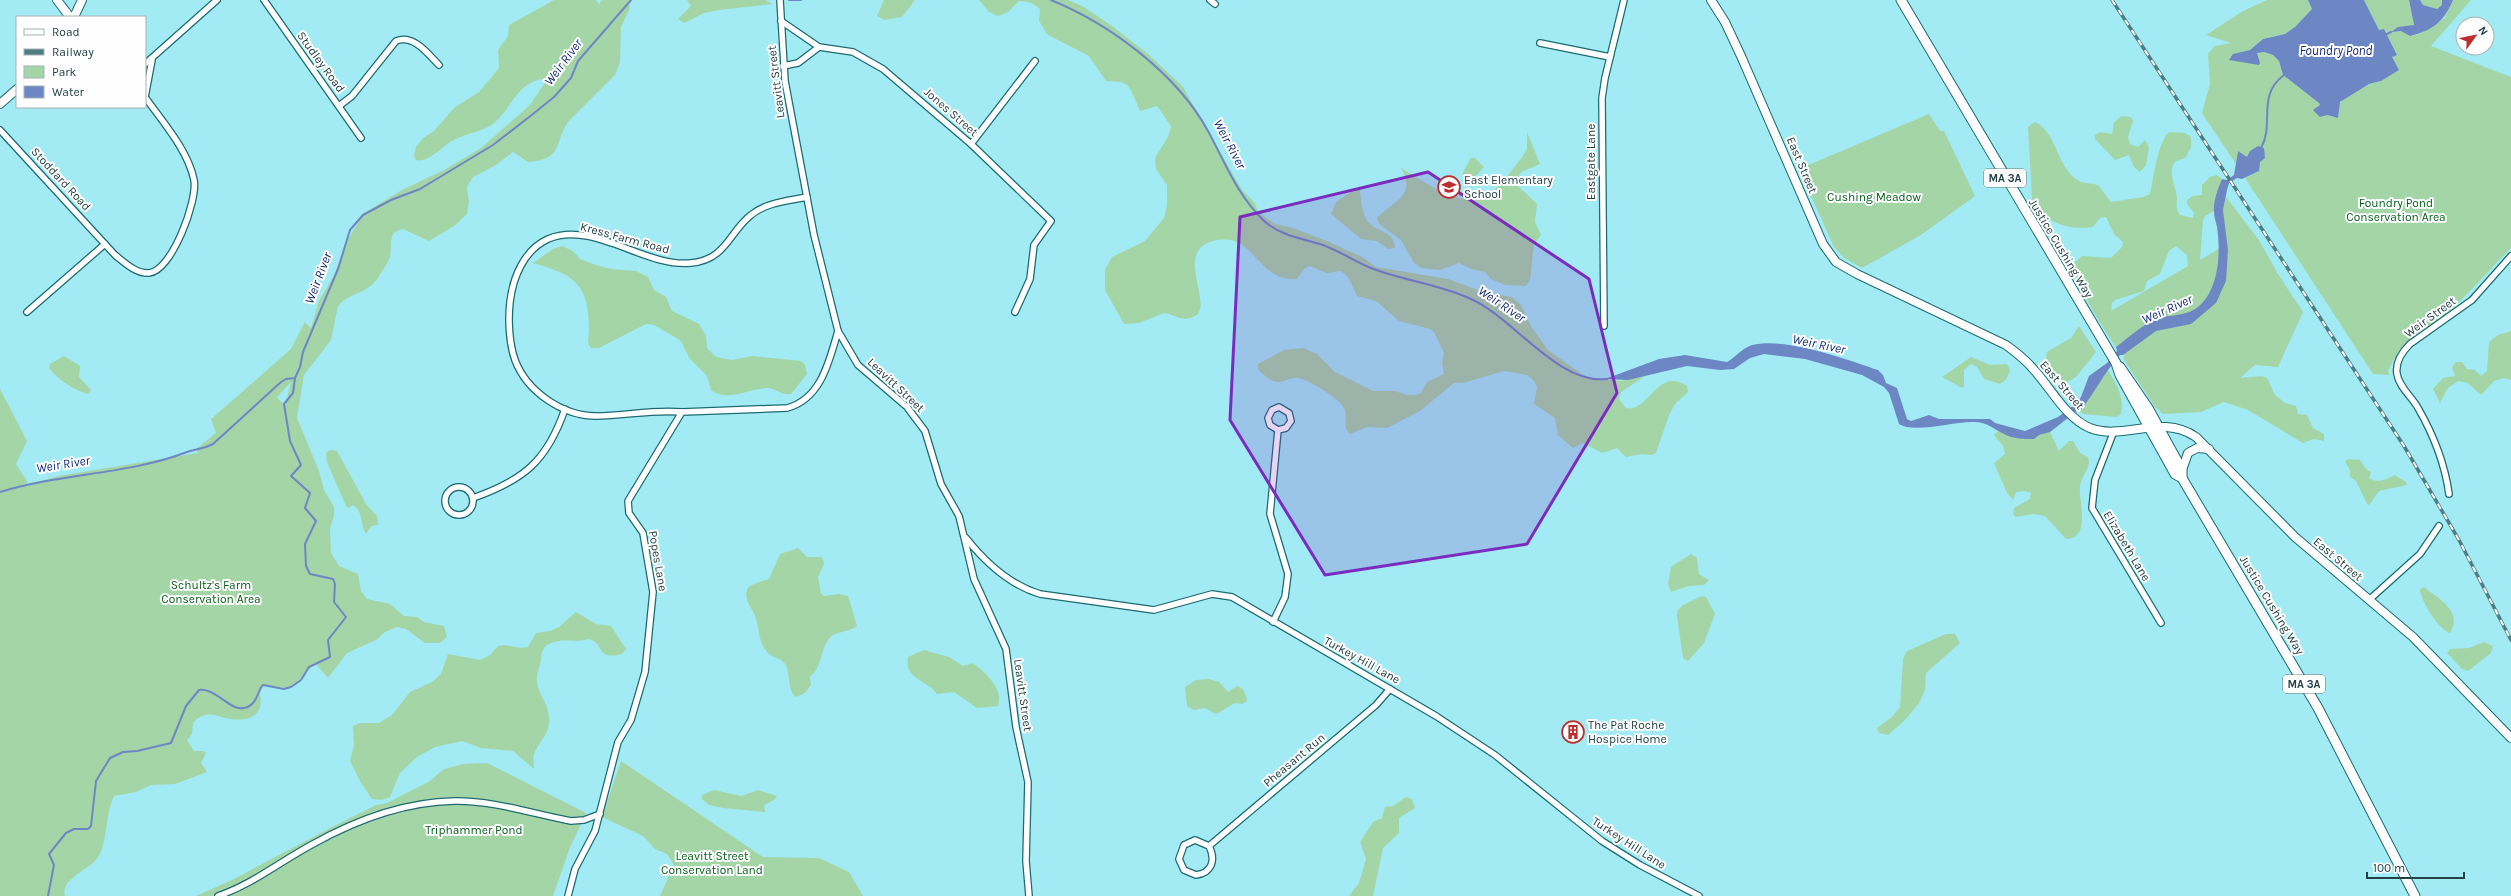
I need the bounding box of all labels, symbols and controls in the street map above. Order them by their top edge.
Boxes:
legend [16,16,146,108]
north arrow [2455,16,2495,56]
text: N [2475,24,2491,38]
text: Road [52,25,80,39]
street label: Studley Road [294,29,348,95]
water label: Weir River [541,36,586,88]
water label: Foundry Pond [2299,43,2373,58]
text: Railway [52,45,94,59]
street label: Leavitt Street [765,45,787,119]
text: Park [52,65,77,79]
text: Water [52,85,85,99]
street label: Jones Street [921,85,981,140]
water label: Weir River [1211,117,1250,172]
street label: Eastgate Lane [1584,124,1598,200]
street label: East Street [1784,135,1820,196]
street label: Stoddard Road [28,145,94,213]
road number: MA 3A [1984,169,2026,187]
place label: East Elementary School [1464,173,1553,201]
school or university icon: East Elementary School [1436,174,1462,200]
park label: Cushing Meadow [1827,190,1921,204]
street label: Justice Cushing Way [2026,196,2096,300]
park label: Foundry Pond Conservation Area [2346,196,2446,224]
street label: Kress Farm Road [579,219,671,257]
water label: Weir River [301,250,335,306]
water label: Weir River [1475,283,1529,326]
water label: Weir River [2139,291,2195,327]
street label: Weir Street [2402,293,2459,340]
water label: Weir River [1791,331,1847,357]
street label: Leavitt Street [865,355,928,415]
street label: East Street [2037,358,2087,413]
water label: Weir River [35,452,91,476]
street label: Elizabeth Lane [2101,508,2153,584]
street label: Popes Lane [646,530,670,592]
street label: East Street [2311,534,2366,584]
street label: Justice Cushing Way [2237,553,2307,657]
park label: Schultz's Farm Conservation Area [161,578,261,606]
street label: Turkey Hill Lane [1321,633,1403,687]
street label: Leavitt Street [1011,658,1035,732]
road number: MA 3A [2283,675,2325,693]
place label: The Pat Roche Hospice Home [1588,718,1667,746]
building icon: The Pat Roche Hospice Home [1560,719,1586,745]
street label: Pheasant Run [1260,730,1328,790]
street label: Turkey Hill Lane [1590,814,1668,872]
park label: Triphammer Pond [425,823,523,837]
park label: Leavitt Street Conservation Land [661,849,763,877]
scale bar [2367,854,2464,880]
text: 100 m [2373,861,2405,875]

